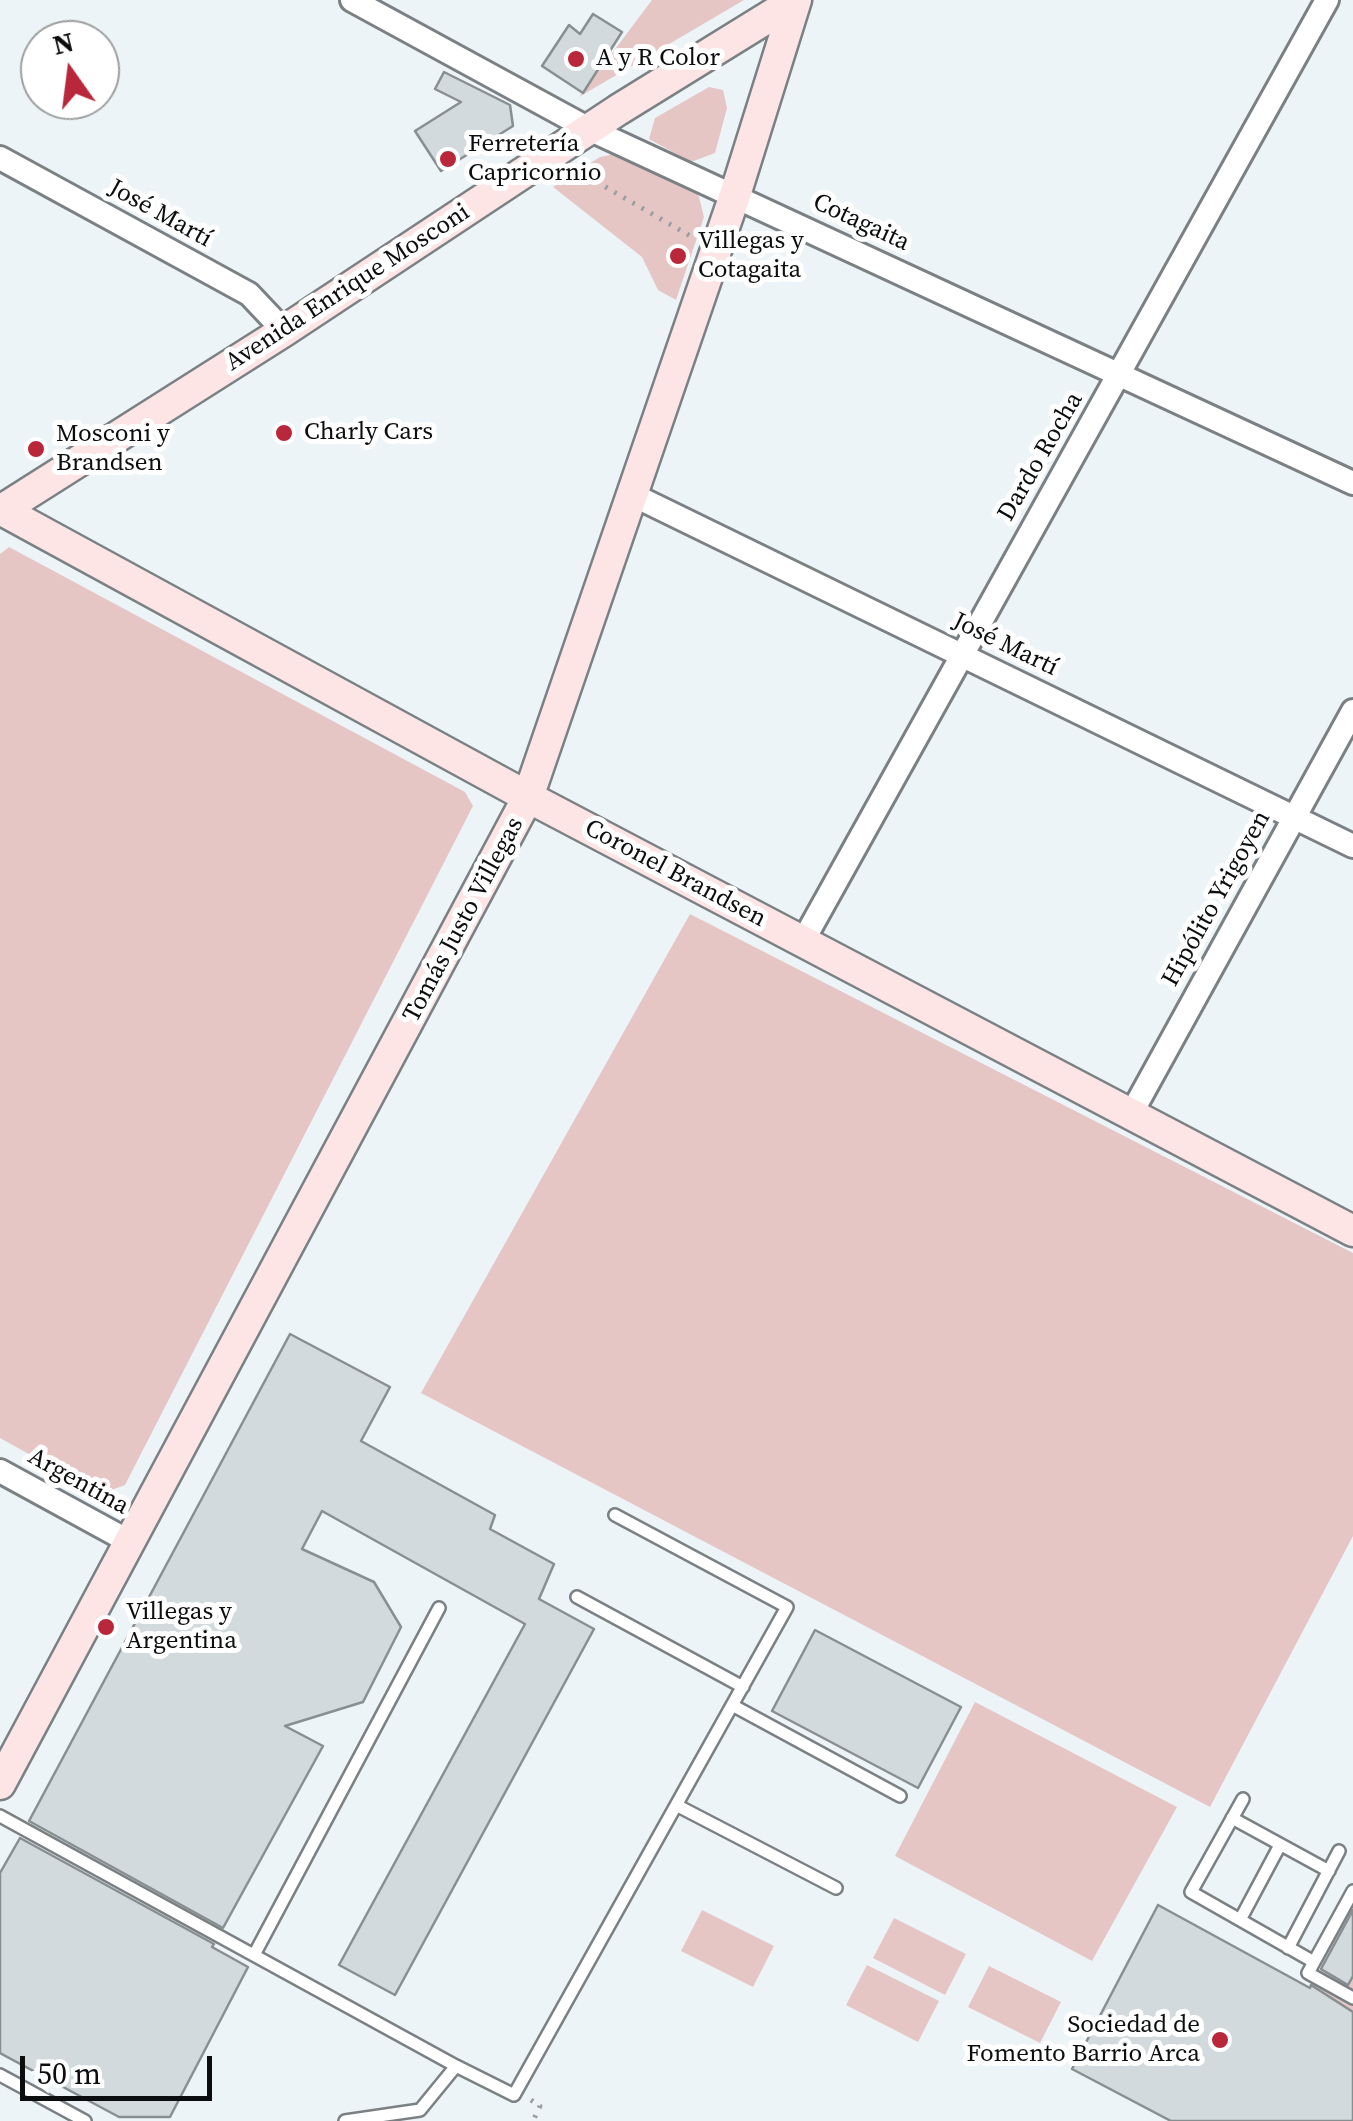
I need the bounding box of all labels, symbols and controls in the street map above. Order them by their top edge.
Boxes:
north arrow [20,20,120,120]
text: N [49,22,78,64]
place label: A y R Color [596,44,720,74]
marker: A y R Color [565,48,587,70]
place label: Ferretería Capricornio [468,130,601,189]
marker: Ferretería Capricornio [437,148,459,170]
street label: José Martí [103,173,217,255]
street label: Cotagaita [808,188,914,258]
street label: Avenida Enrique Mosconi [220,198,476,378]
place label: Villegas y Cotagaita [698,227,804,286]
marker: Villegas y Cotagaita [667,245,689,267]
street label: Dardo Rocha [992,387,1090,527]
place label: Charly Cars [304,418,433,448]
place label: Mosconi y Brandsen [56,420,170,479]
marker: Charly Cars [273,422,295,444]
marker: Mosconi y Brandsen [25,438,47,460]
street label: José Martí [948,607,1062,683]
street label: Hipólito Yrigoyen [1156,806,1278,992]
street label: Tomás Justo Villegas [397,812,531,1028]
street label: Coronel Brandsen [579,814,771,934]
street label: Argentina [22,1442,134,1522]
place label: Villegas y Argentina [126,1598,237,1657]
marker: Villegas y Argentina [95,1616,117,1638]
place label: Sociedad de Fomento Barrio Arca [967,2011,1200,2070]
marker: Sociedad de Fomento Barrio Arca [1209,2029,1231,2051]
scale bar [25,2036,218,2098]
text: 50 m [37,2053,101,2094]

